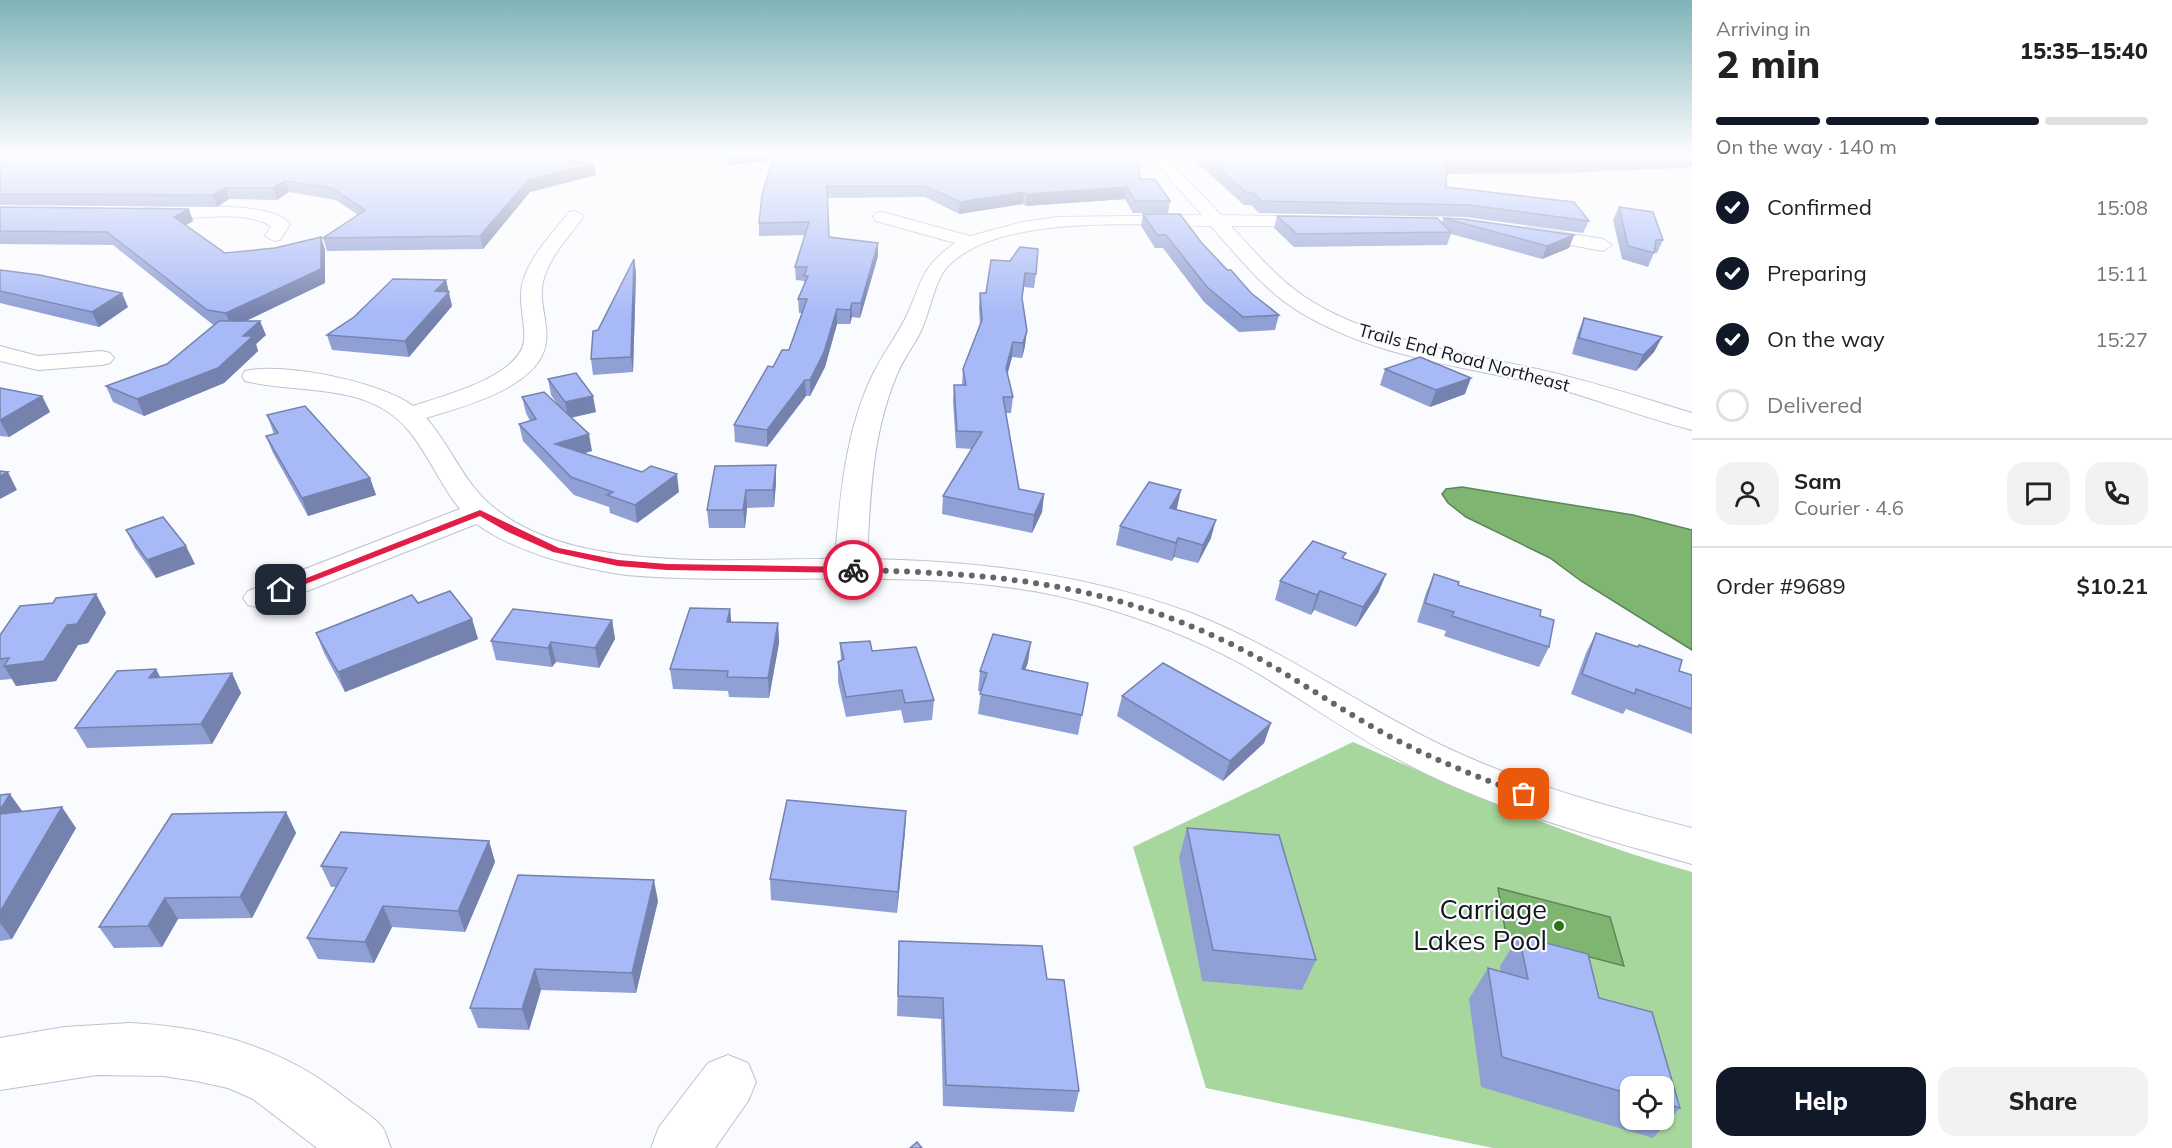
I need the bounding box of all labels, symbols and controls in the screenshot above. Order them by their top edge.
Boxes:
text: Arriving in [1716,16,1811,41]
text: 15:35–15:40 [2020,37,2148,65]
text: 2 min [1716,39,1821,88]
text: On the way · 140 m [1716,134,1897,159]
icon: check [1716,191,1749,224]
text: Confirmed [1767,193,1872,221]
text: 15:08 [2095,195,2148,220]
icon: check [1716,257,1749,290]
text: Preparing [1767,259,1867,287]
text: 15:11 [2095,261,2148,286]
street label: Trails End Road Northeast [1356,318,1572,397]
icon: check [1716,323,1749,356]
text: On the way [1767,325,1885,353]
text: 15:27 [2095,327,2148,352]
text: Delivered [1767,391,1862,419]
button: person [1716,462,1779,525]
button: chat [2007,462,2070,525]
button: phone [2085,462,2148,525]
text: Sam [1794,467,1842,495]
text: Courier · 4.6 [1794,495,1904,520]
courier [823,540,883,600]
icon: bike [837,554,870,587]
pin [255,564,306,615]
text: Order #9689 [1716,572,1846,600]
text: $10.21 [2077,572,2148,600]
icon: home [264,573,297,606]
pin [1498,768,1549,819]
icon: bag [1507,777,1540,810]
place label: Carriage Lakes Pool [1413,892,1547,957]
marker: Carriage Lakes Pool [1552,919,1566,933]
button: Help [1716,1067,1926,1136]
button: Share [1938,1067,2148,1136]
map controls [1620,1076,1674,1130]
button: locate [1620,1076,1674,1130]

